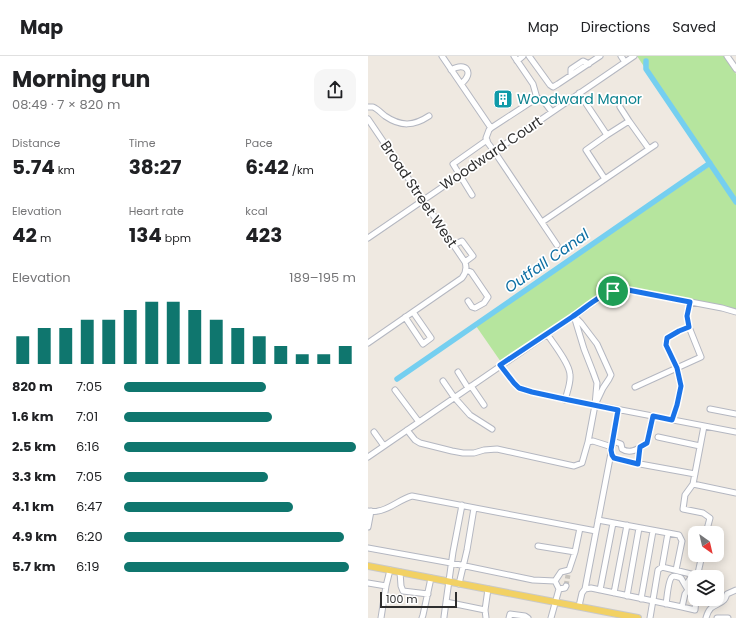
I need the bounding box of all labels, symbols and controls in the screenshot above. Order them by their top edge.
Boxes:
text: Map [20,14,63,41]
text: Map [528,17,559,37]
text: Directions [581,17,650,37]
text: Saved [672,17,716,37]
text: Morning run [12,64,150,95]
button: share [314,69,356,111]
building icon: Woodward Manor [492,88,514,110]
place label: Woodward Manor [517,89,642,109]
text: 08:49 · 7 × 820 m [12,95,120,114]
street label: Woodward Court [436,111,546,195]
text: Distance [12,135,60,151]
text: Time [129,135,155,151]
text: Pace [245,135,273,151]
street label: Broad Street West [376,137,462,251]
text: 5.74 [12,153,55,181]
text: 38:27 [129,153,182,181]
text: 6:42 [245,153,289,181]
text: km [55,162,75,178]
text: /km [289,162,314,178]
text: Elevation [12,203,62,219]
text: Heart rate [129,203,184,219]
text: kcal [245,203,268,219]
text: 42 [12,221,37,249]
text: 134 [129,221,162,249]
text: 423 [245,221,282,249]
water label: Outfall Canal [500,223,594,298]
text: m [37,230,51,246]
text: bpm [162,230,191,246]
text: Elevation [12,268,71,287]
text: 189–195 m [289,268,356,287]
pin [596,274,630,308]
icon: arrive [602,280,624,302]
text: 820 m [12,377,53,396]
text: 7:05 [76,377,102,396]
text: 1.6 km [12,407,53,426]
text: 7:01 [76,407,98,426]
text: 2.5 km [12,437,56,456]
text: 6:16 [76,437,99,456]
text: 3.3 km [12,467,56,486]
text: 7:05 [76,467,102,486]
text: 4.1 km [12,497,54,516]
text: 6:47 [76,497,102,516]
north arrow [688,526,724,562]
map controls [688,526,724,606]
text: 4.9 km [12,527,57,546]
text: 6:20 [76,527,103,546]
text: 5.7 km [12,557,56,576]
text: 6:19 [76,557,99,576]
button: layers [688,570,724,606]
scale bar [380,590,457,609]
text: 100 m [386,591,418,607]

